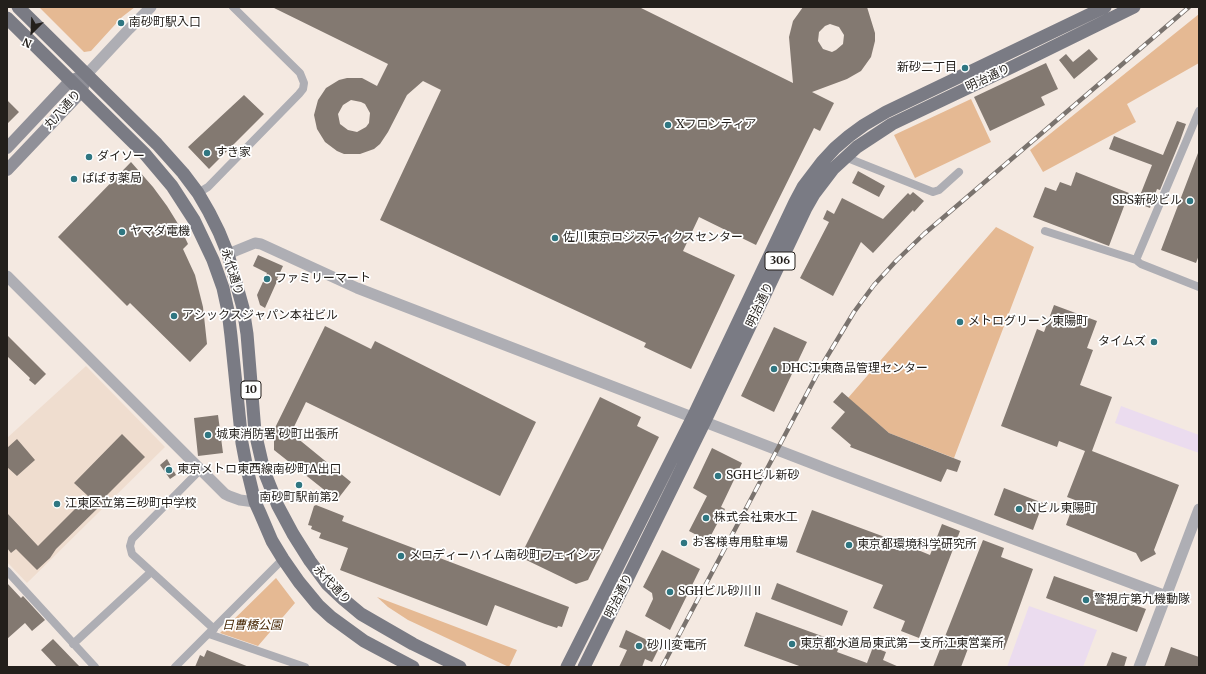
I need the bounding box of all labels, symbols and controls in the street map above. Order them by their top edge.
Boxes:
north arrow [12,12,52,52]
place label: 南砂町駅入口 [129,16,201,30]
marker: 南砂町駅入口 [116,18,126,28]
text: N [20,35,34,51]
place label: 新砂二丁目 [897,61,957,75]
street label: 明治通り [963,61,1013,95]
marker: 新砂二丁目 [960,63,970,73]
street label: 丸八通り [42,87,84,133]
place label: Xフロンティア [676,118,757,132]
marker: Xフロンティア [663,120,673,130]
place label: すき家 [215,146,251,160]
marker: すき家 [202,148,212,158]
place label: ダイソー [97,150,145,164]
marker: ダイソー [84,152,94,162]
place label: ぱぱす薬局 [82,172,142,186]
marker: ぱぱす薬局 [69,174,79,184]
place label: SBS新砂ビル [1112,194,1182,208]
marker: SBS新砂ビル [1185,196,1195,206]
place label: ヤマダ電機 [130,225,190,239]
marker: ヤマダ電機 [117,227,127,237]
place label: 佐川東京ロジスティクスセンター [563,231,743,245]
marker: 佐川東京ロジスティクスセンター [550,233,560,243]
street label: 永代通り [218,247,246,297]
road number: 306 [765,252,795,270]
place label: ファミリーマート [275,272,371,286]
marker: ファミリーマート [262,274,272,284]
street label: 明治通り [743,280,777,330]
place label: アシックスジャパン本社ビル [182,309,338,323]
marker: アシックスジャパン本社ビル [169,311,179,321]
place label: メトログリーン東陽町 [968,315,1088,329]
marker: メトログリーン東陽町 [955,317,965,327]
place label: タイムズ [1098,335,1146,349]
marker: タイムズ [1149,337,1159,347]
place label: DHC江東商品管理センター [782,362,928,376]
marker: DHC江東商品管理センター [769,364,779,374]
road number: 10 [241,381,261,399]
place label: 城東消防署 砂町出張所 [216,428,339,442]
marker: 城東消防署 砂町出張所 [203,430,213,440]
place label: 東京メトロ東西線南砂町A出口 [177,463,341,477]
marker: 東京メトロ東西線南砂町A出口 [164,465,174,475]
place label: SGHビル新砂 [726,469,800,483]
marker: SGHビル新砂 [713,471,723,481]
marker: 南砂町駅前第2 [294,480,304,490]
place label: 南砂町駅前第2 [259,491,339,505]
place label: 江東区立第三砂町中学校 [65,497,197,511]
marker: 江東区立第三砂町中学校 [52,499,62,509]
place label: Nビル東陽町 [1027,502,1096,516]
marker: Nビル東陽町 [1014,504,1024,514]
place label: 株式会社東水工 [714,511,798,525]
marker: 株式会社東水工 [701,513,711,523]
place label: お客様専用駐車場 [692,536,788,550]
marker: お客様専用駐車場 [679,538,689,548]
place label: 東京都環境科学研究所 [857,538,977,552]
marker: 東京都環境科学研究所 [844,540,854,550]
place label: メロディーハイム南砂町フェイシア [409,549,601,563]
marker: メロディーハイム南砂町フェイシア [396,551,406,561]
street label: 永代通り [310,563,354,607]
street label: 明治通り [602,571,636,621]
place label: SGHビル砂川Ⅱ [678,585,764,599]
marker: SGHビル砂川Ⅱ [665,587,675,597]
place label: 警視庁第九機動隊 [1094,593,1190,607]
marker: 警視庁第九機動隊 [1081,595,1091,605]
park label: 日曹橋公園 [222,619,282,633]
place label: 東京都水道局東武第一支所江東営業所 [800,637,1004,651]
place label: 砂川変電所 [647,639,707,653]
marker: 東京都水道局東武第一支所江東営業所 [787,639,797,649]
marker: 砂川変電所 [634,641,644,651]

